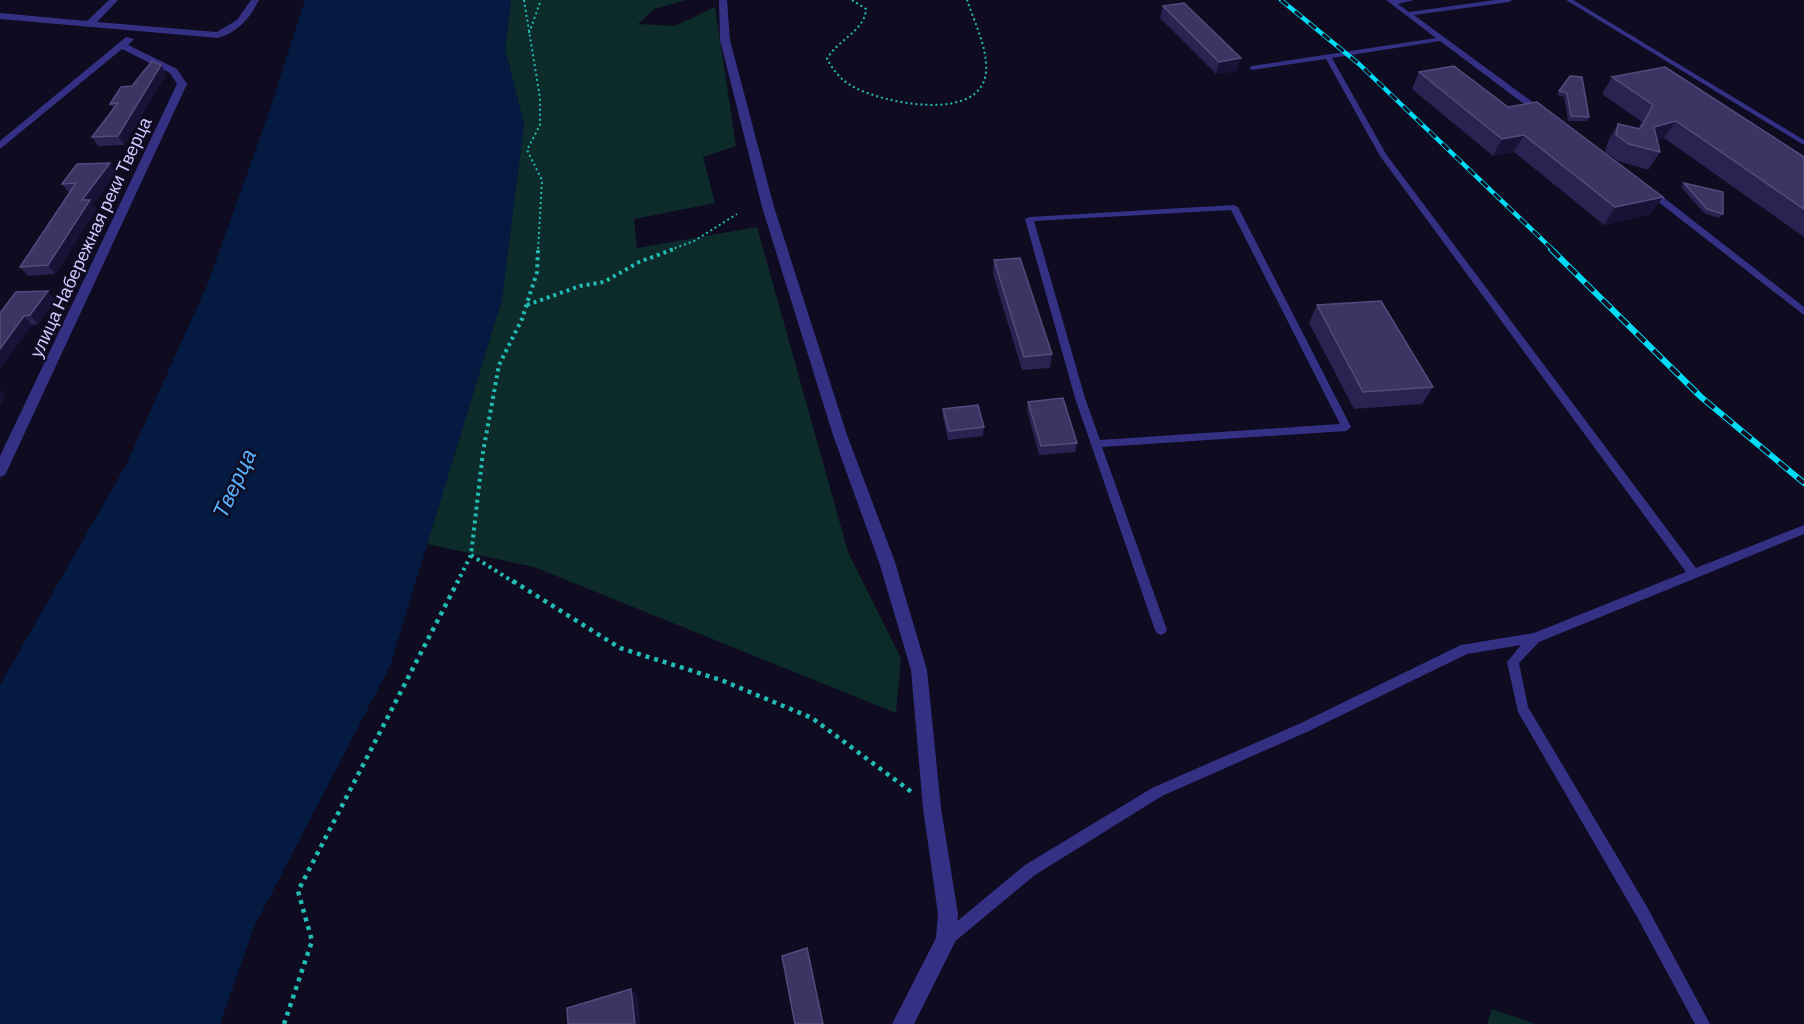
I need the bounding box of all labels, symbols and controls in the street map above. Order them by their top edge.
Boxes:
street label: улица Набережная реки Тверца [24,112,156,361]
water label: Тверца [206,444,261,522]

